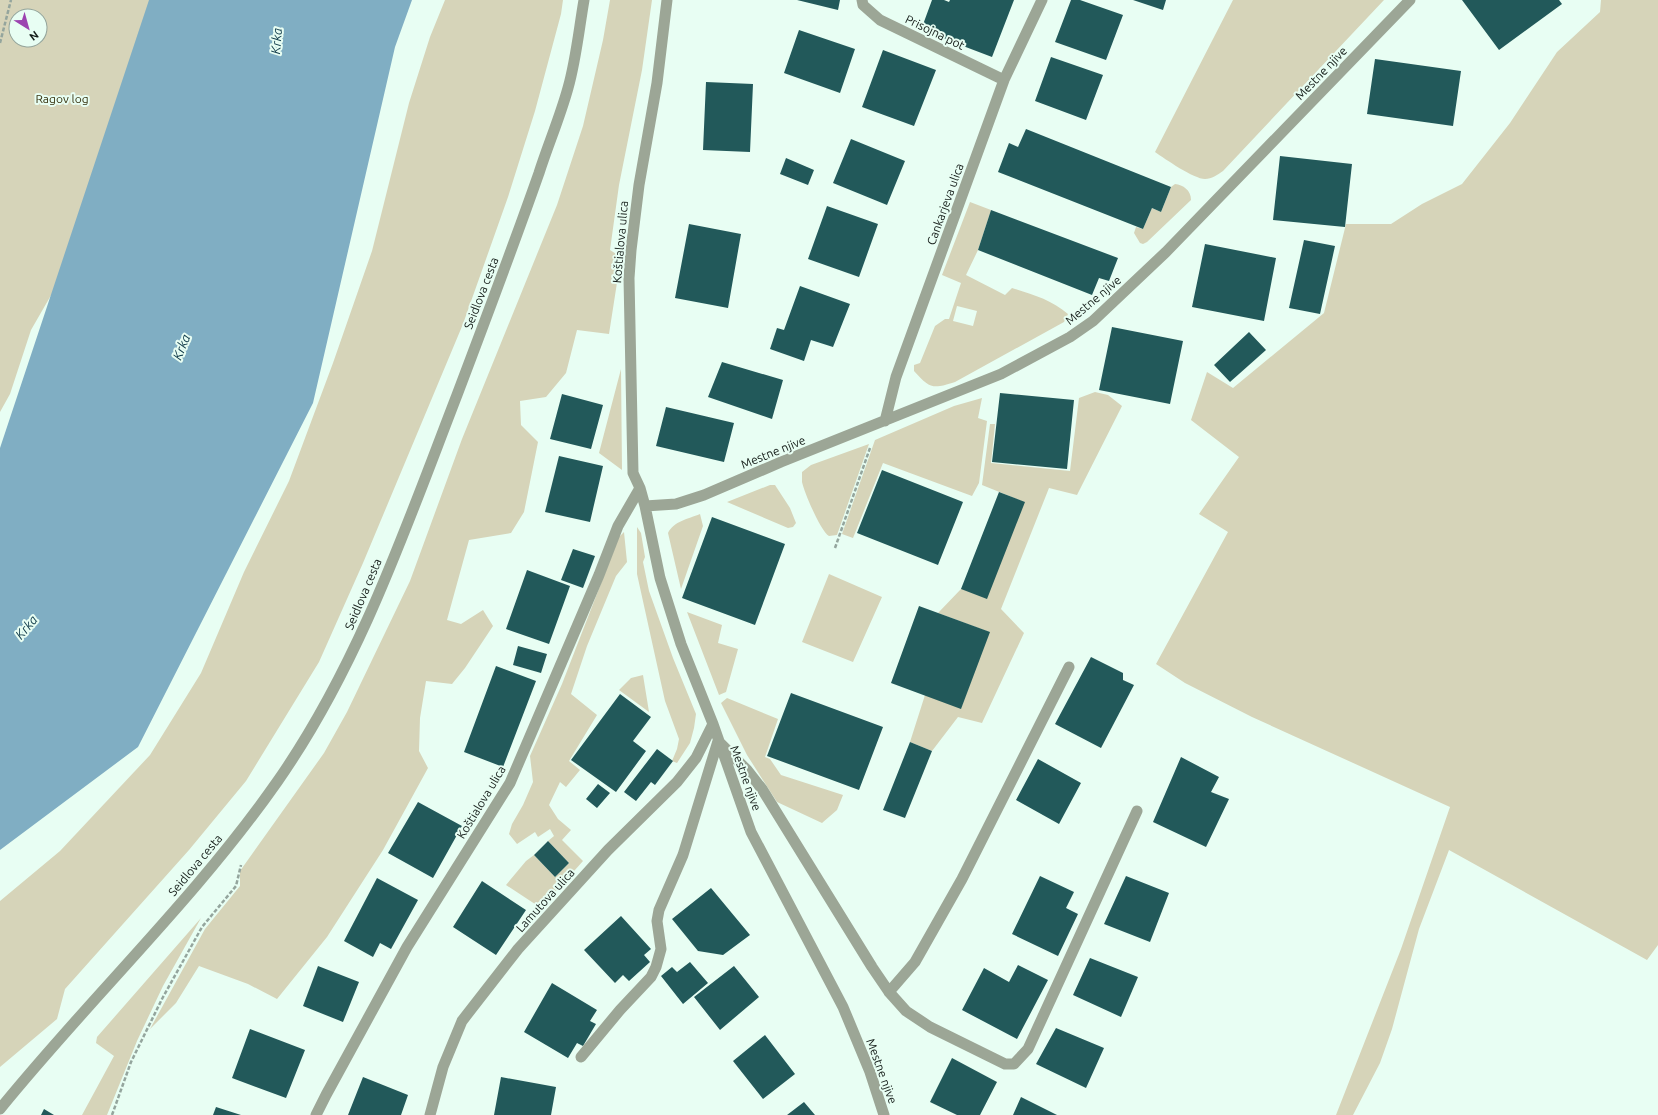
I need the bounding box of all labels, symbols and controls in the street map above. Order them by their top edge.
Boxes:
north arrow [8,8,48,48]
street label: Prisojna pot [903,12,967,52]
water label: Krka [268,27,284,55]
text: N [27,29,41,43]
street label: Mestne njive [1293,44,1349,102]
park label: Ragov log [35,92,89,105]
street label: Cankarjeva ulica [924,161,966,247]
street label: Koštialova ulica [610,200,630,284]
street label: Seidlova cesta [461,255,501,331]
street label: Mestne njive [1063,273,1123,327]
water label: Krka [170,332,192,362]
street label: Mestne njive [739,433,807,471]
street label: Seidlova cesta [342,556,384,632]
water label: Krka [12,612,40,642]
street label: Mestne njive [728,744,764,812]
street label: Koštialova ulica [454,763,508,841]
street label: Seidlova cesta [166,832,224,898]
street label: Lamutova ulica [513,866,577,934]
street label: Mestne njive [864,1037,900,1105]

